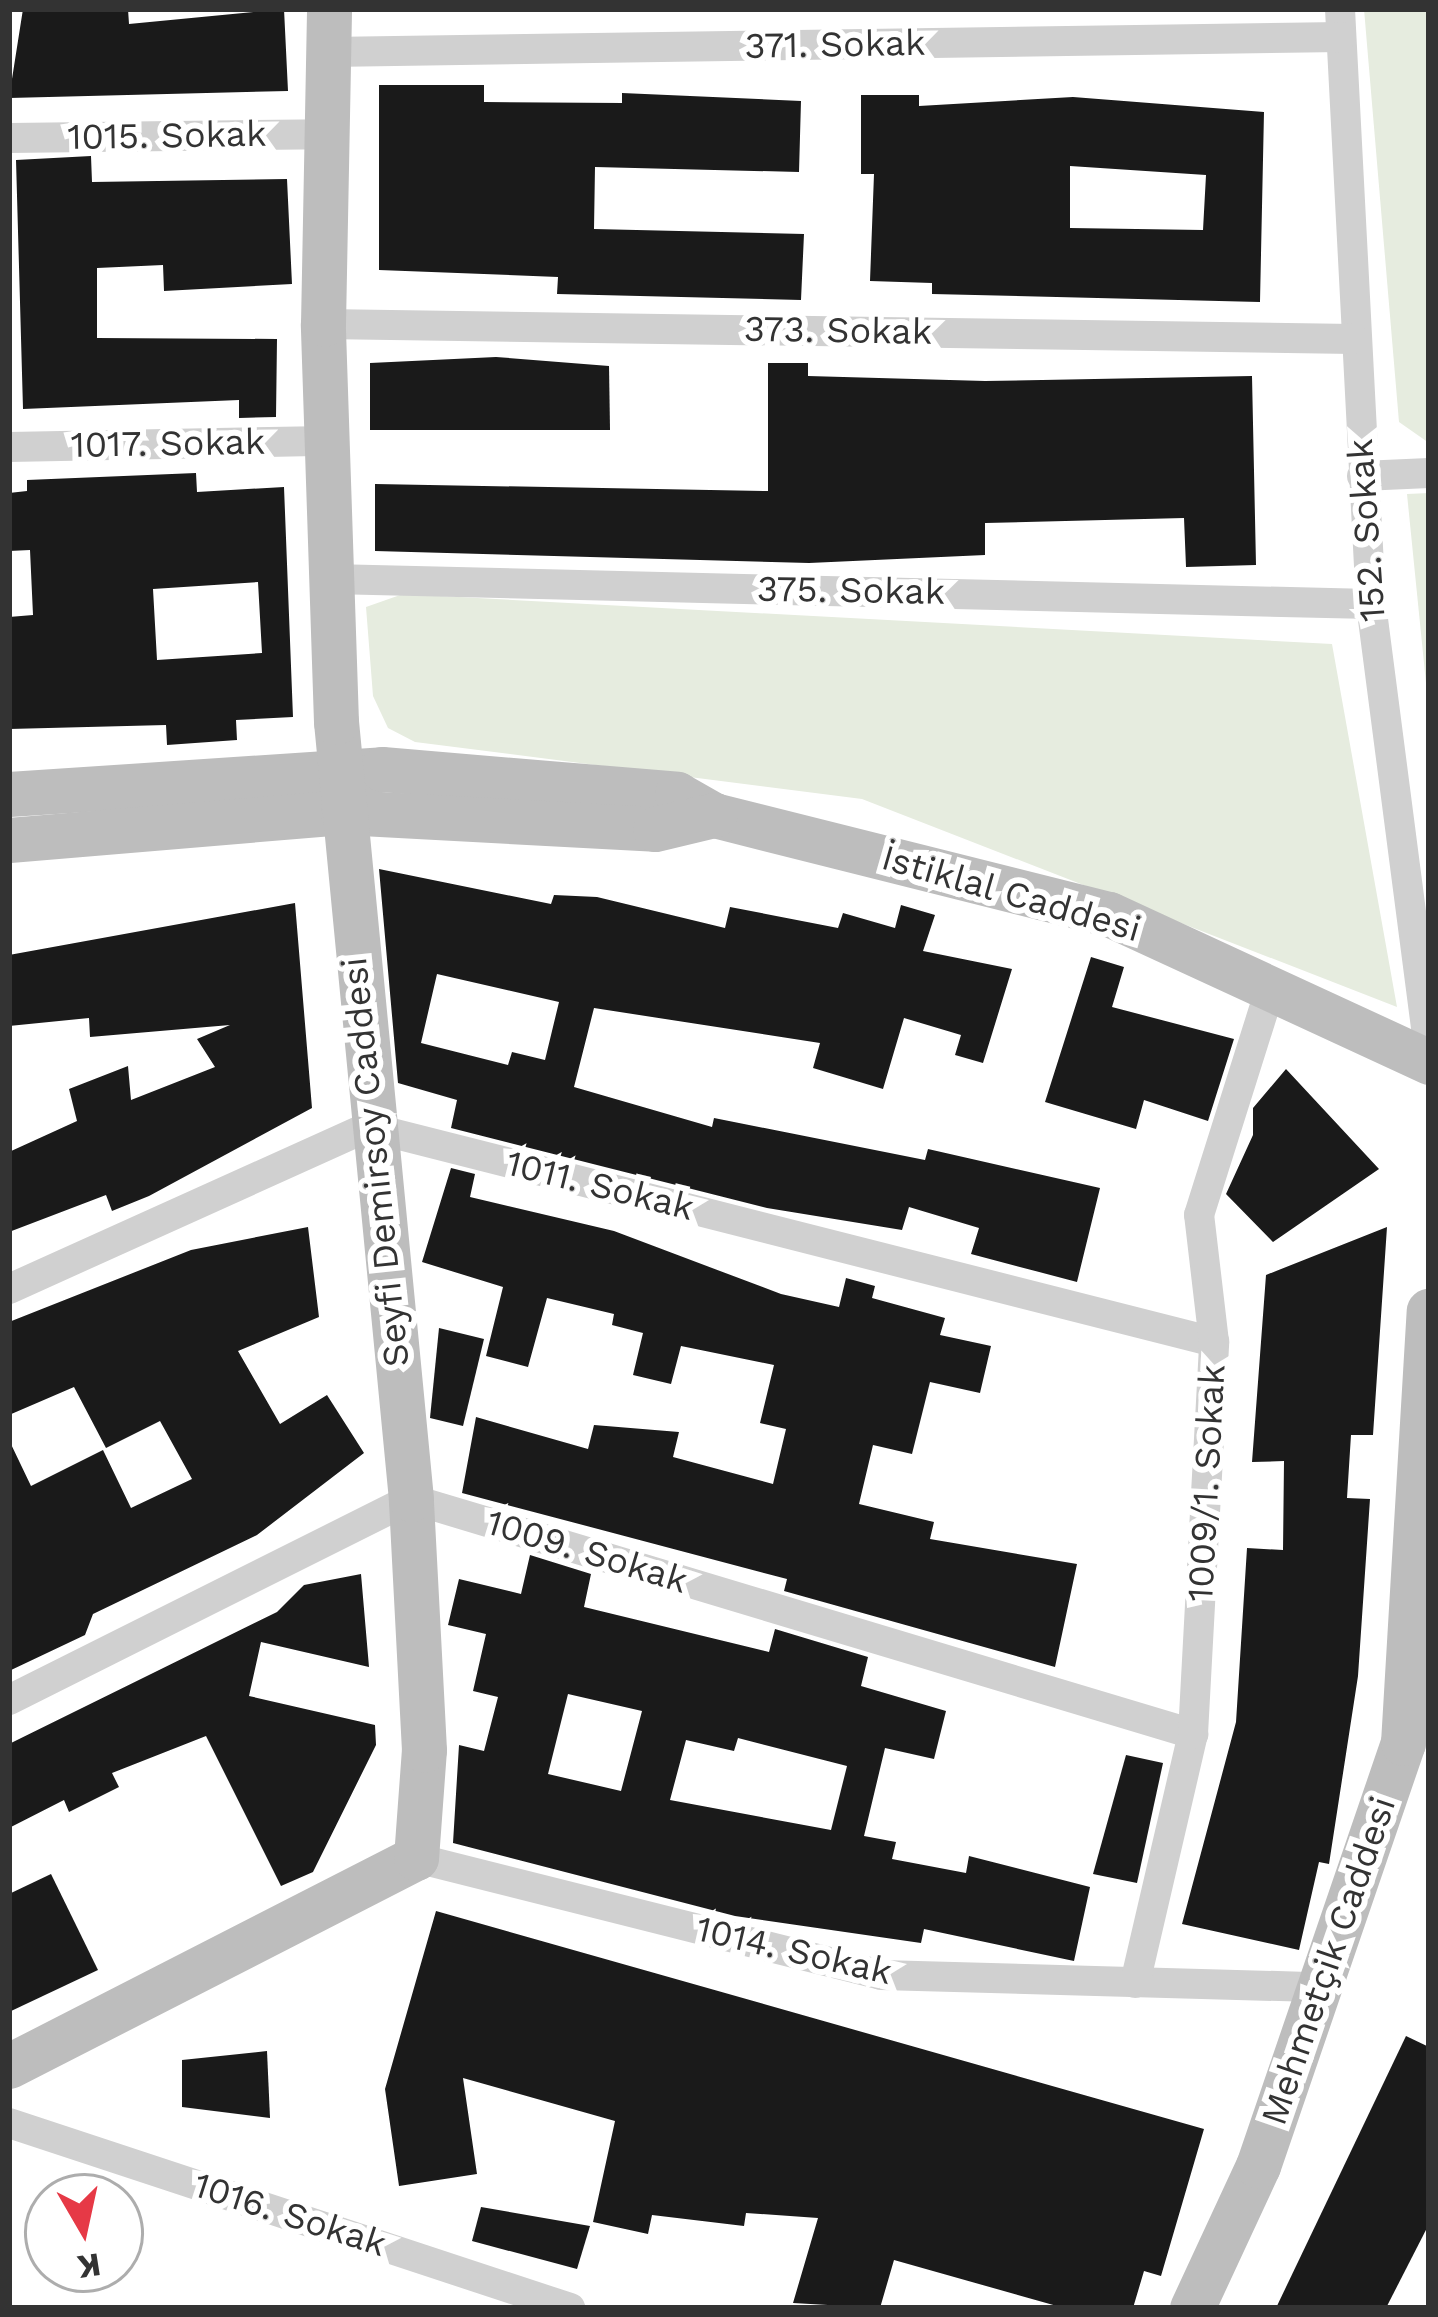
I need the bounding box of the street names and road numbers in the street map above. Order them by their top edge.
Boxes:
street label: 371. Sokak [744,22,926,68]
street label: 1015. Sokak [67,113,267,159]
street label: 373. Sokak [744,308,932,354]
street label: 1017. Sokak [70,421,266,467]
street label: 152. Sokak [1339,437,1395,623]
street label: 375. Sokak [757,568,945,614]
street label: İstiklal Caddesi [876,836,1146,952]
street label: Seyfi Demirsoy Caddesi [333,955,419,1369]
street label: 1011. Sokak [502,1142,698,1230]
street label: 1009/1. Sokak [1179,1363,1235,1603]
street label: 1009. Sokak [481,1501,693,1603]
street label: Mehmetçik Caddesi [1252,1791,1406,2131]
street label: 1014. Sokak [692,1908,896,1994]
street label: 1016. Sokak [188,2164,392,2266]

